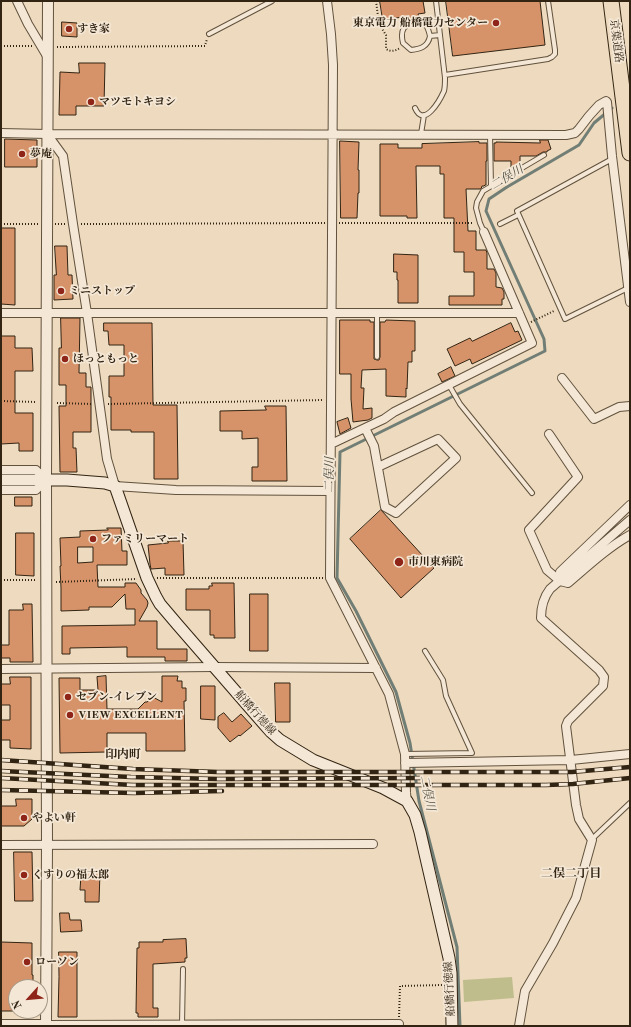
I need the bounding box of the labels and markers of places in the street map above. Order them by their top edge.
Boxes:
place label: 東京電力 船橋電力センター [353,16,488,30]
marker: 東京電力 船橋電力センター [491,18,501,28]
place label: すき家 [77,22,110,36]
marker: すき家 [64,24,74,34]
place label: マツモトキヨシ [99,95,176,109]
marker: マツモトキヨシ [86,97,96,107]
place label: 夢庵 [30,147,52,161]
marker: 夢庵 [17,149,27,159]
place label: ミニストップ [69,284,135,298]
marker: ミニストップ [56,286,66,296]
place label: ほっともっと [73,352,139,366]
marker: ほっともっと [60,354,70,364]
place label: ファミリーマート [101,532,189,546]
marker: ファミリーマート [88,534,98,544]
place label: 市川東病院 [408,555,463,569]
marker: 市川東病院 [393,556,405,568]
place label: セブン-イレブン [76,690,157,704]
marker: セブン-イレブン [63,692,73,702]
place label: VIEW EXCELLENT [78,708,183,722]
marker: VIEW EXCELLENT [65,710,75,720]
place label: やよい軒 [32,811,76,825]
marker: やよい軒 [19,813,29,823]
place label: くすりの福太郎 [32,868,109,882]
marker: くすりの福太郎 [19,870,29,880]
place label: ローソン [35,955,79,969]
marker: ローソン [22,957,32,967]

